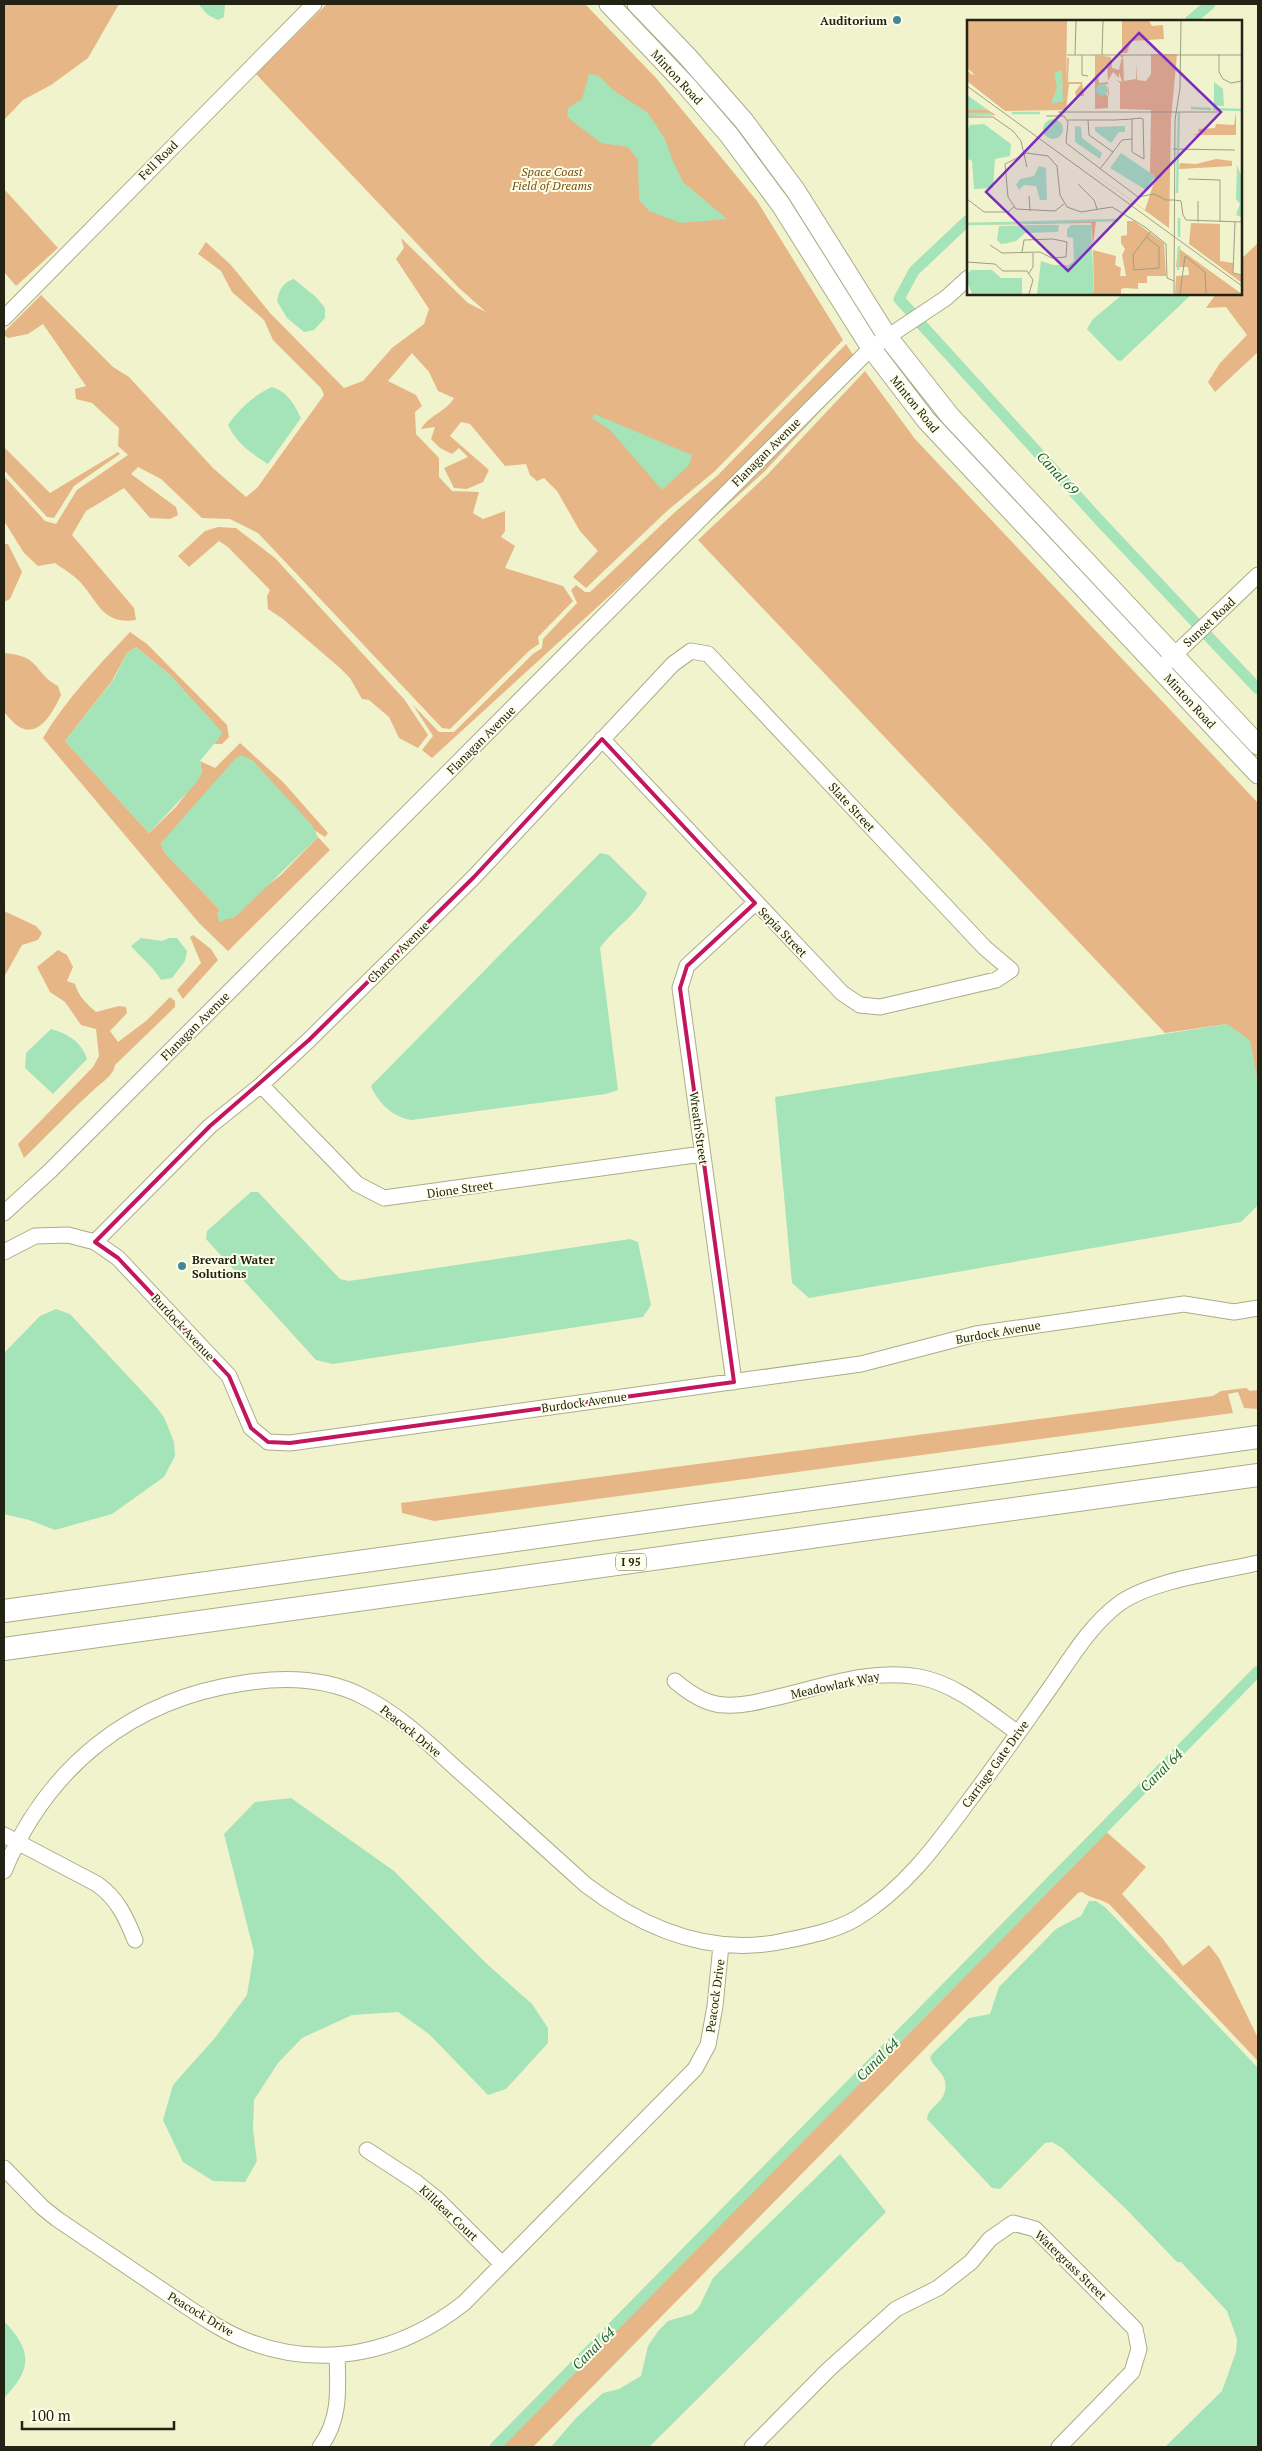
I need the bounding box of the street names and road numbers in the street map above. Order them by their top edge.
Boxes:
street label: Minton Road [648,47,706,108]
street label: Fell Road [135,137,181,183]
street label: Minton Road [887,372,943,436]
street label: Flanagan Avenue [729,415,803,489]
street label: Sunset Road [1180,594,1238,650]
street label: Minton Road [1161,671,1219,732]
street label: Flanagan Avenue [444,703,518,777]
street label: Slate Street [826,779,879,835]
street label: Sepia Street [755,904,811,961]
street label: Charon Avenue [364,918,432,986]
street label: Flanagan Avenue [158,989,232,1063]
street label: Wreath Street [686,1091,712,1166]
street label: Dione Street [426,1177,495,1201]
street label: Burdock Avenue [148,1290,218,1364]
street label: Burdock Avenue [954,1317,1042,1347]
street label: Burdock Avenue [540,1389,628,1415]
road number: I 95 [616,1554,646,1570]
street label: Meadowlark Way [789,1668,882,1702]
street label: Peacock Drive [377,1702,445,1760]
street label: Carriage Gate Drive [958,1717,1032,1811]
street label: Peacock Drive [702,1958,728,2034]
street label: Killdear Court [416,2182,482,2244]
street label: Watergrass Street [1032,2227,1110,2303]
street label: Peacock Drive [165,2288,237,2340]

